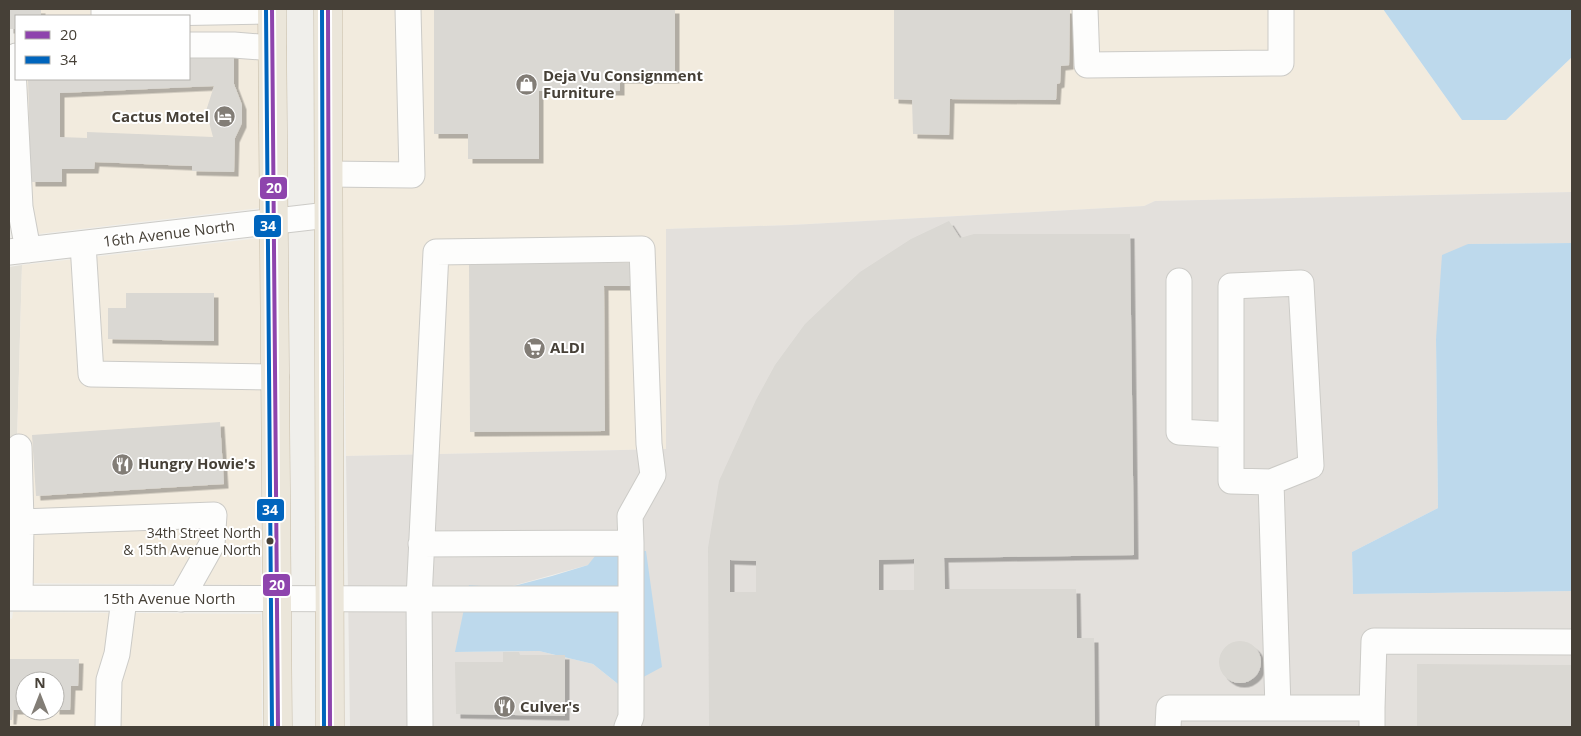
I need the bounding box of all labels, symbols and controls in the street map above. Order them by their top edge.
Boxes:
legend [15,15,190,80]
text: 20 [60,24,77,44]
text: 34 [60,49,78,69]
place label: Deja Vu Consignment Furniture [543,65,704,102]
shop icon: Deja Vu Consignment Furniture [515,73,539,97]
hotel icon: Cactus Motel [213,105,237,129]
place label: Cactus Motel [112,106,209,126]
line badge: 20 [259,176,288,200]
text: 20 [266,178,282,197]
line badge: 34 [253,214,282,238]
street label: 16th Avenue North [102,215,236,251]
text: 34 [260,216,276,235]
supermarket icon: ALDI [522,336,546,360]
place label: ALDI [550,337,585,357]
restaurant icon: Hungry Howie's [110,452,134,476]
place label: Hungry Howie's [138,453,255,473]
line badge: 34 [256,498,285,522]
text: 34 [262,500,278,519]
place label: 34th Street North & 15th Avenue North [123,523,261,559]
marker: 34th Street North & 15th Avenue North [265,536,275,546]
line badge: 20 [262,573,291,597]
text: 20 [269,575,285,594]
street label: 15th Avenue North [103,588,235,608]
north arrow [15,671,65,721]
text: N [34,673,46,692]
restaurant icon: Culver's [492,695,516,719]
place label: Culver's [520,696,580,716]

